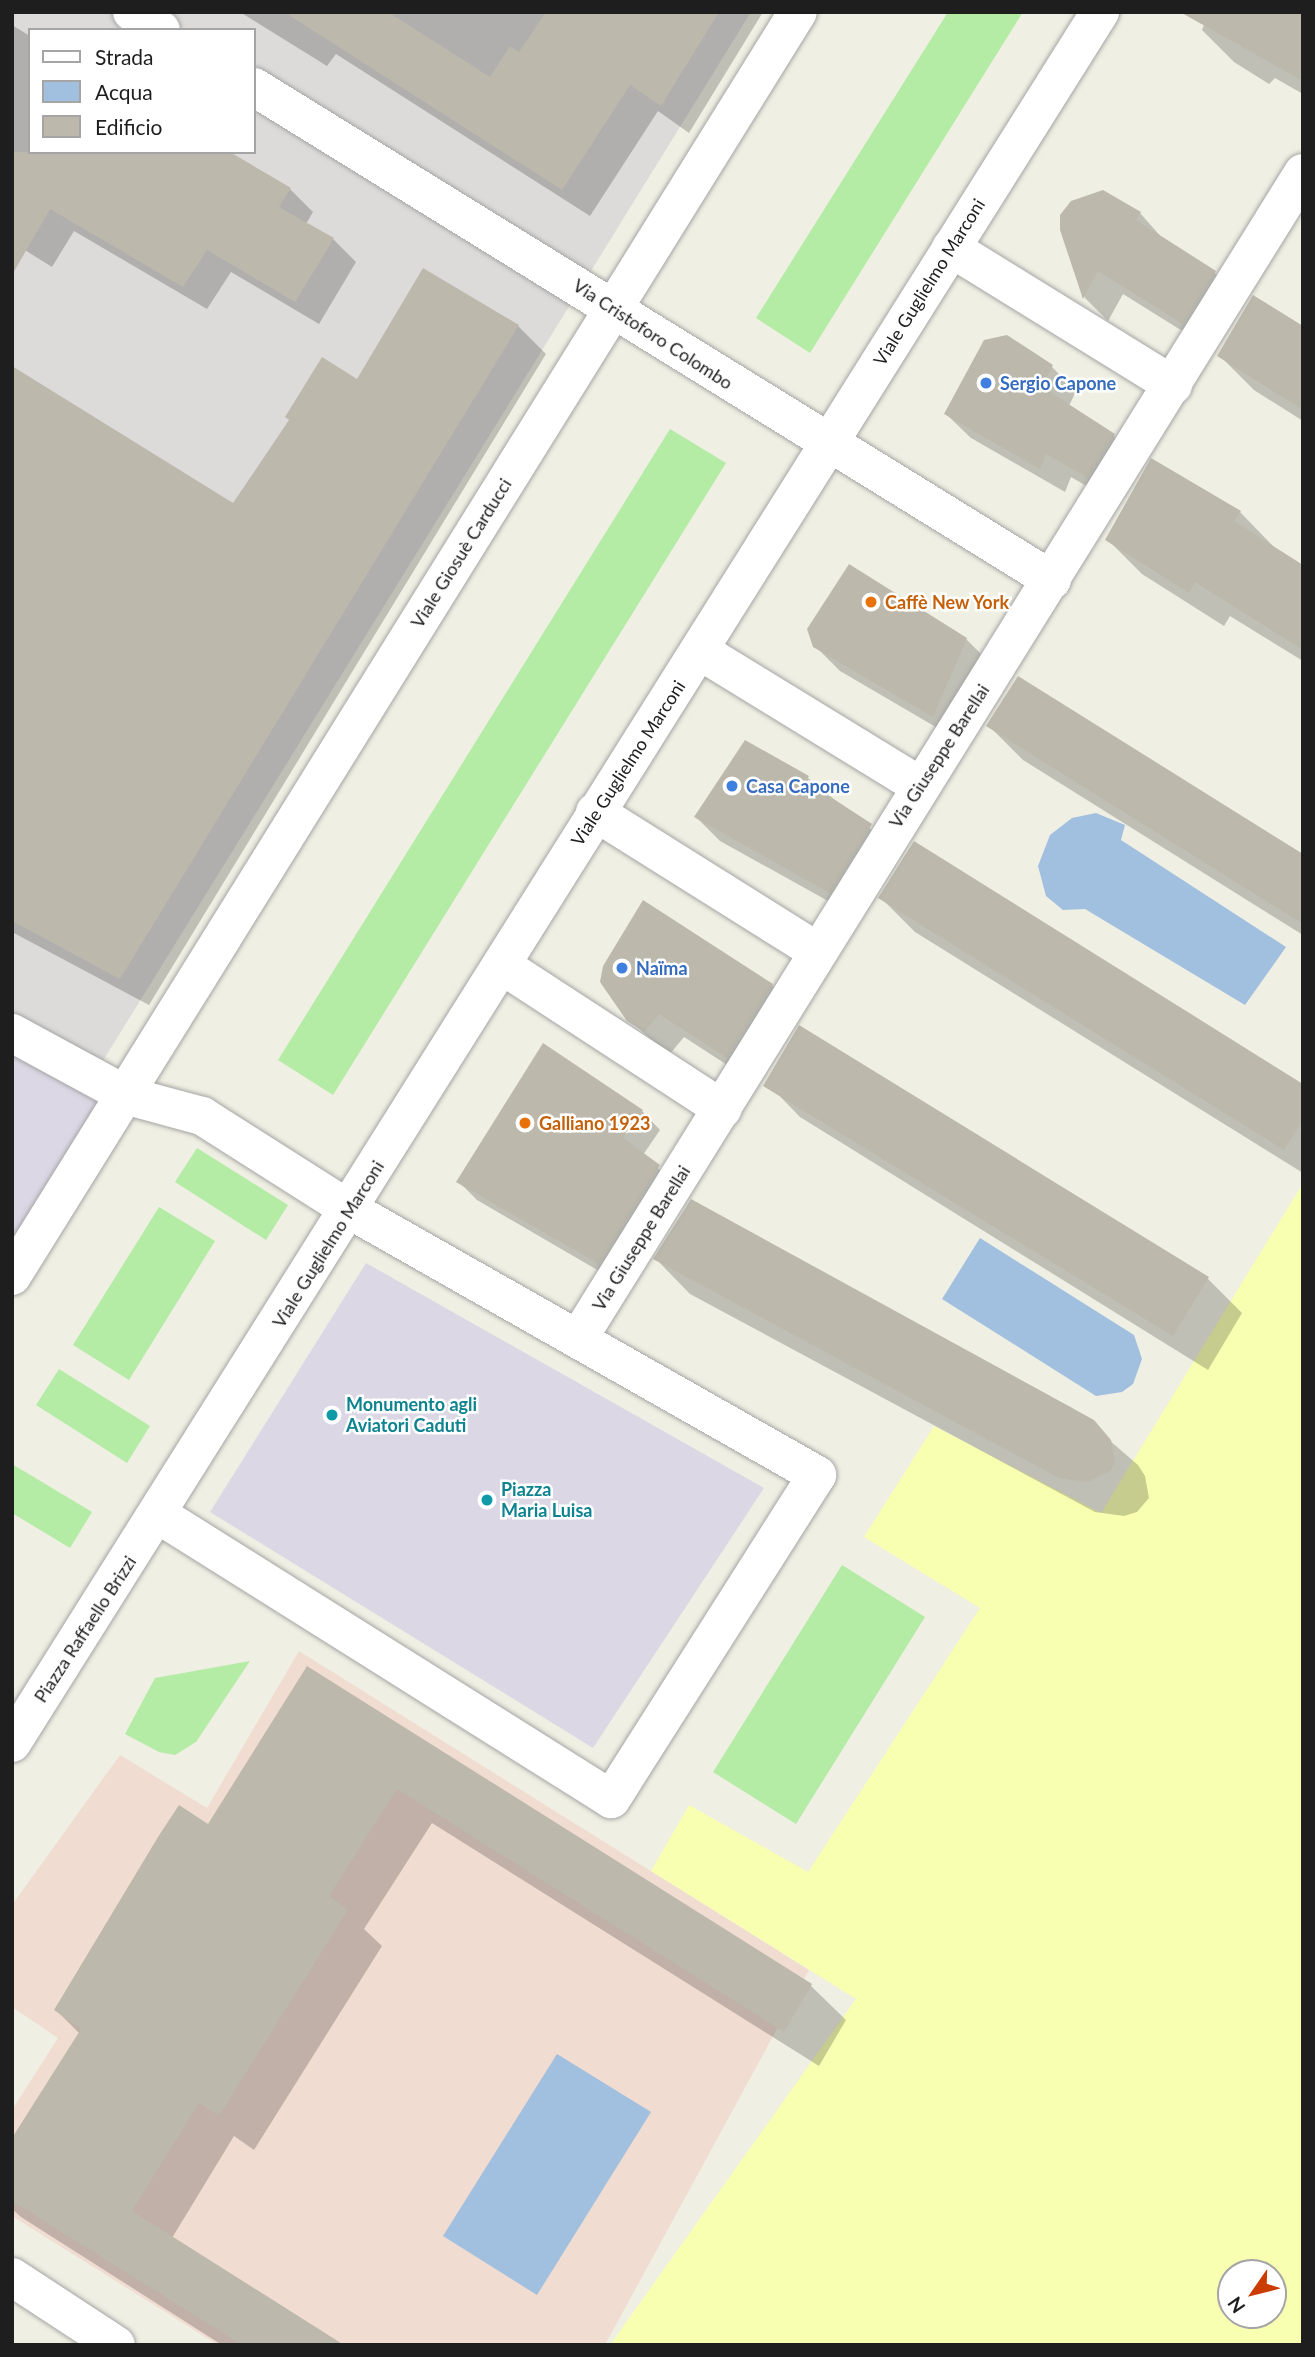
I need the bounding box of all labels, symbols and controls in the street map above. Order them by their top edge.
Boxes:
legend [28,28,256,154]
text: Strada [95,44,154,69]
text: Acqua [95,79,153,104]
text: Edificio [95,114,162,139]
street label: Viale Guglielmo Marconi [869,195,989,369]
street label: Via Cristoforo Colombo [569,274,737,394]
place label: Sergio Capone [1000,372,1116,394]
marker: Sergio Capone [978,375,994,391]
street label: Viale Giosuè Carducci [406,474,516,632]
place label: Caffè New York [885,591,1010,613]
marker: Caffè New York [863,594,879,610]
street label: Viale Guglielmo Marconi [566,676,690,850]
street label: Via Giuseppe Barellai [884,680,994,832]
place label: Casa Capone [746,775,850,797]
marker: Casa Capone [724,778,740,794]
place label: Naïma [636,957,688,979]
marker: Naïma [614,960,630,976]
place label: Galliano 1923 [539,1112,650,1134]
marker: Galliano 1923 [517,1115,533,1131]
street label: Viale Guglielmo Marconi [268,1157,388,1331]
street label: Via Giuseppe Barellai [588,1161,694,1315]
place label: Monumento agli Aviatori Caduti [346,1394,477,1436]
marker: Monumento agli Aviatori Caduti [324,1407,340,1423]
place label: Piazza Maria Luisa [501,1479,592,1522]
marker: Piazza Maria Luisa [479,1492,495,1508]
street label: Piazza Raffaello Brizzi [30,1552,140,1706]
north arrow [1217,2259,1287,2329]
text: N [1222,2293,1250,2318]

